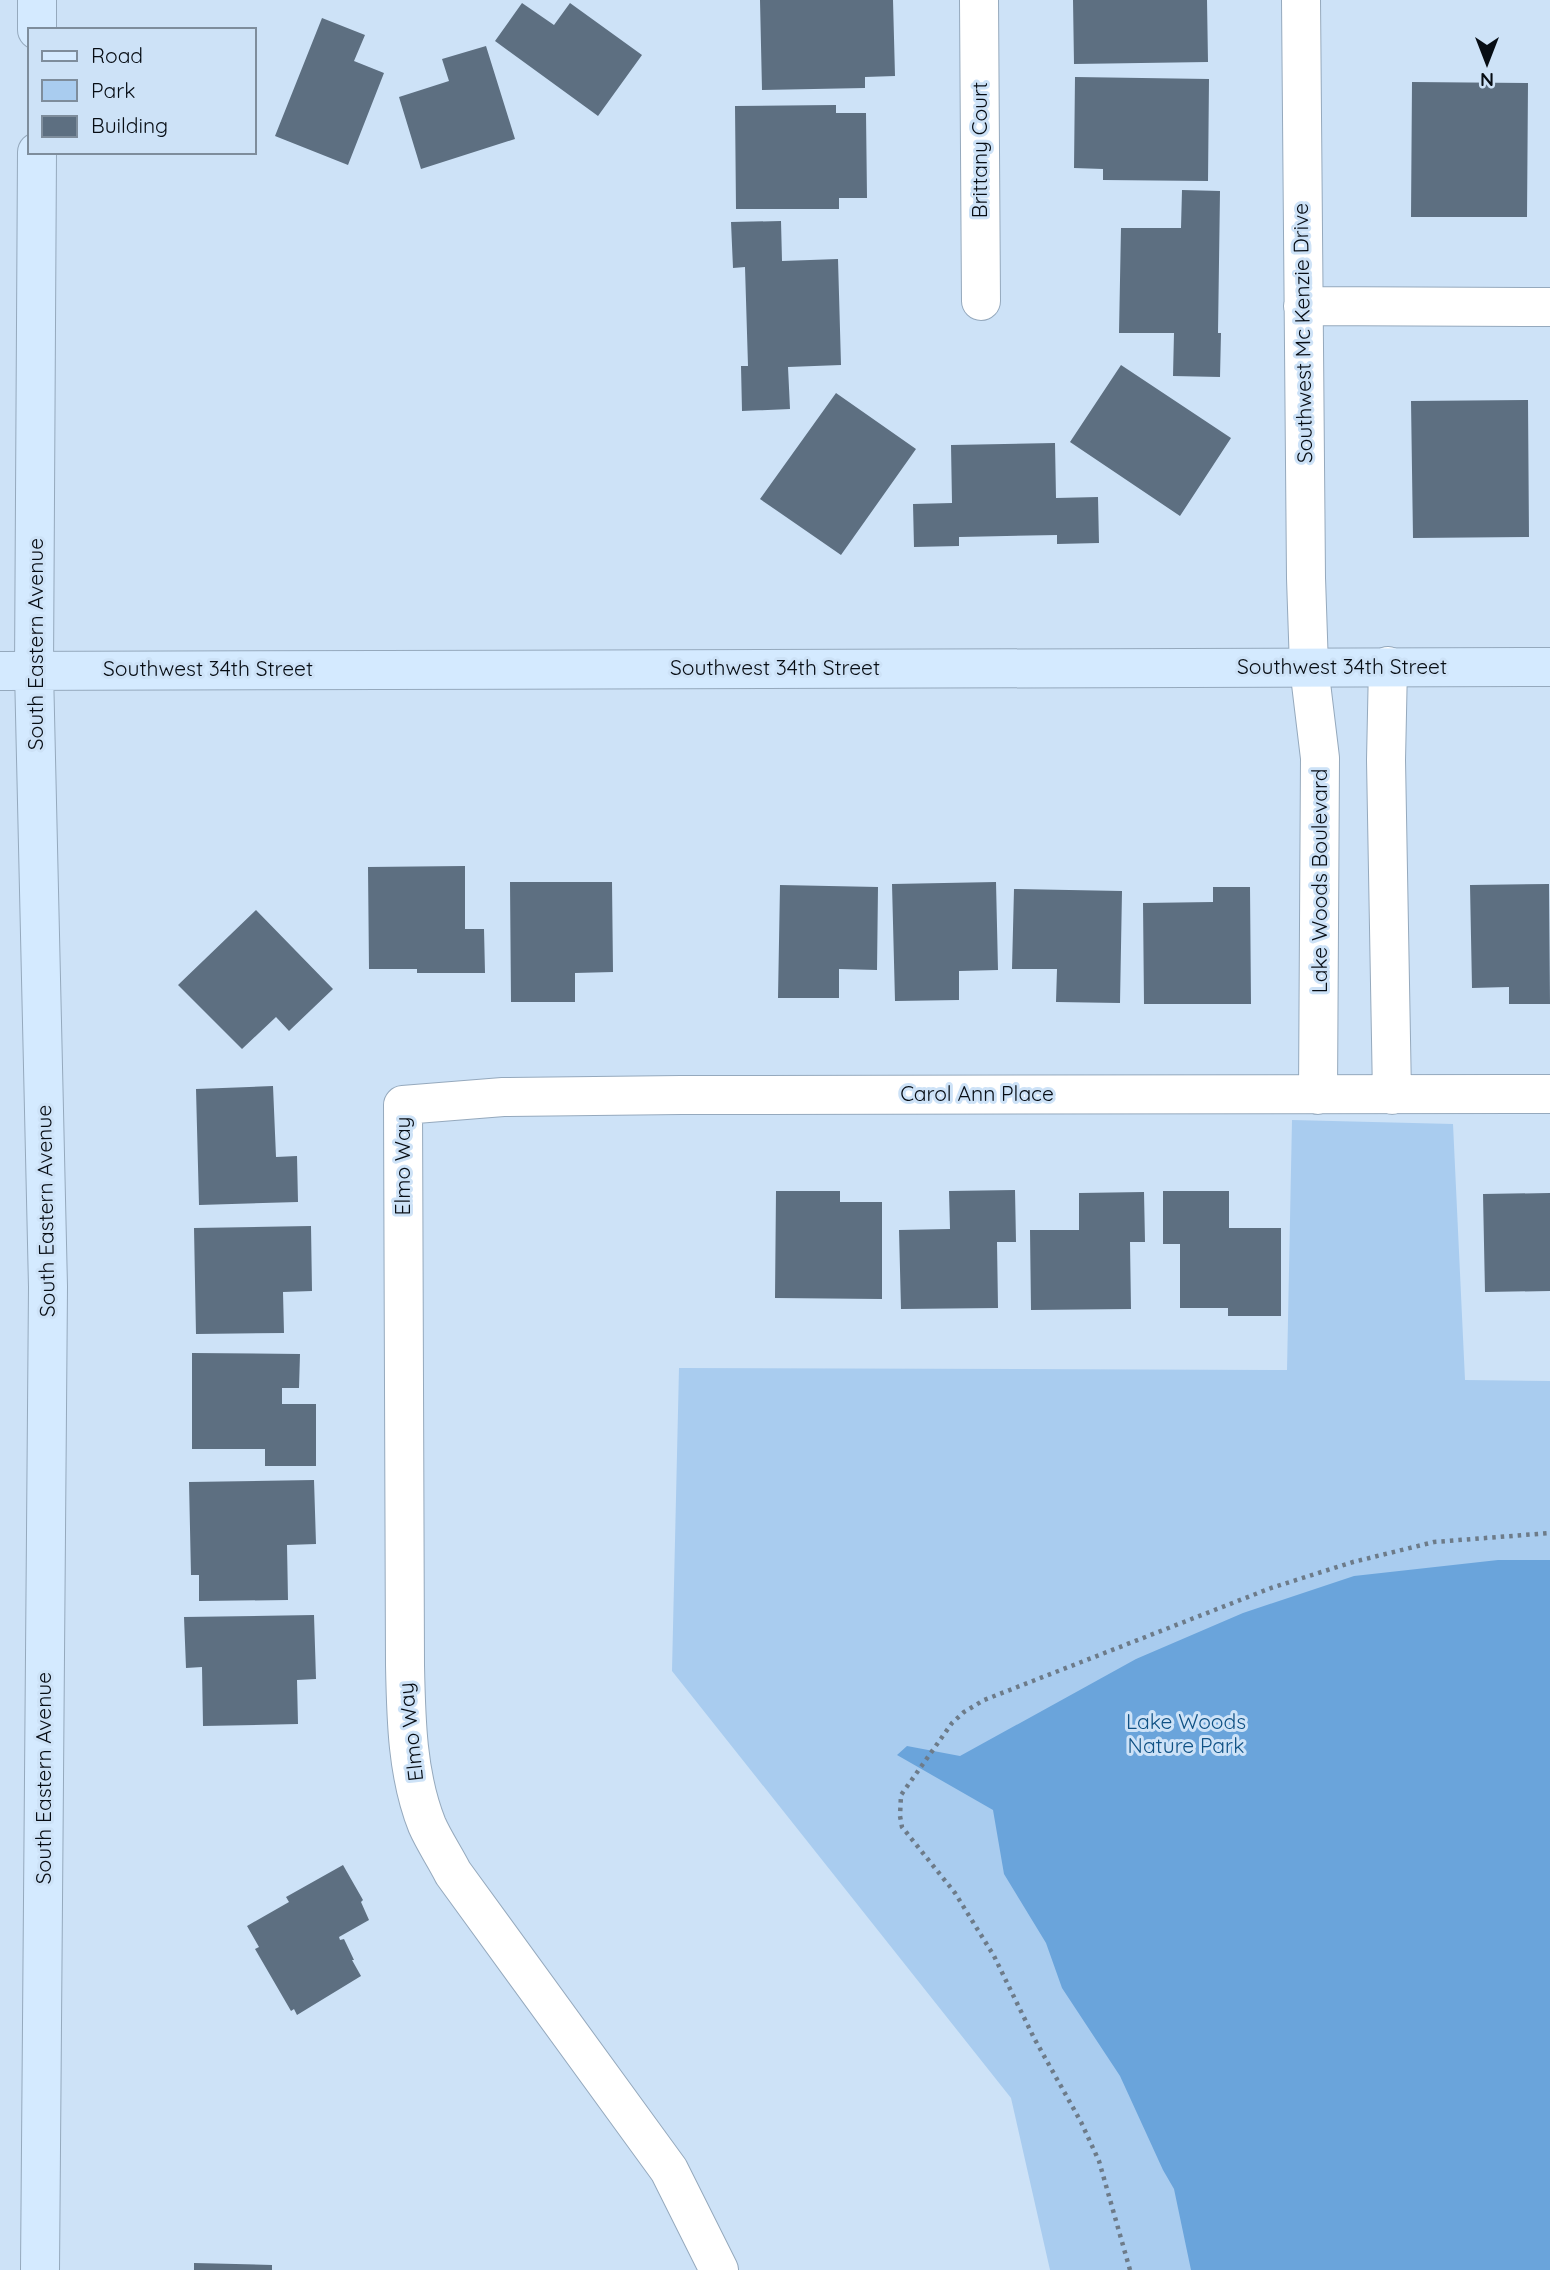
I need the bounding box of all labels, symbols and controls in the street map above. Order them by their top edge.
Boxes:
legend [28,28,256,154]
north arrow [1452,28,1522,98]
text: Road [91,42,143,68]
text: N [1480,68,1494,92]
text: Park [91,77,135,103]
street label: Brittany Court [966,82,992,218]
text: Building [91,112,168,138]
street label: Southwest Mc Kenzie Drive [1287,203,1317,463]
street label: South Eastern Avenue [22,538,48,750]
street label: Southwest 34th Street [1237,653,1447,679]
street label: Southwest 34th Street [670,654,880,680]
street label: Southwest 34th Street [103,655,313,681]
street label: Lake Woods Boulevard [1306,769,1332,993]
street label: Carol Ann Place [900,1080,1054,1106]
street label: South Eastern Avenue [30,1105,60,1317]
street label: Elmo Way [389,1116,415,1216]
street label: South Eastern Avenue [30,1672,56,1884]
street label: Elmo Way [392,1681,428,1783]
park label: Lake Woods Nature Park [1126,1708,1246,1758]

